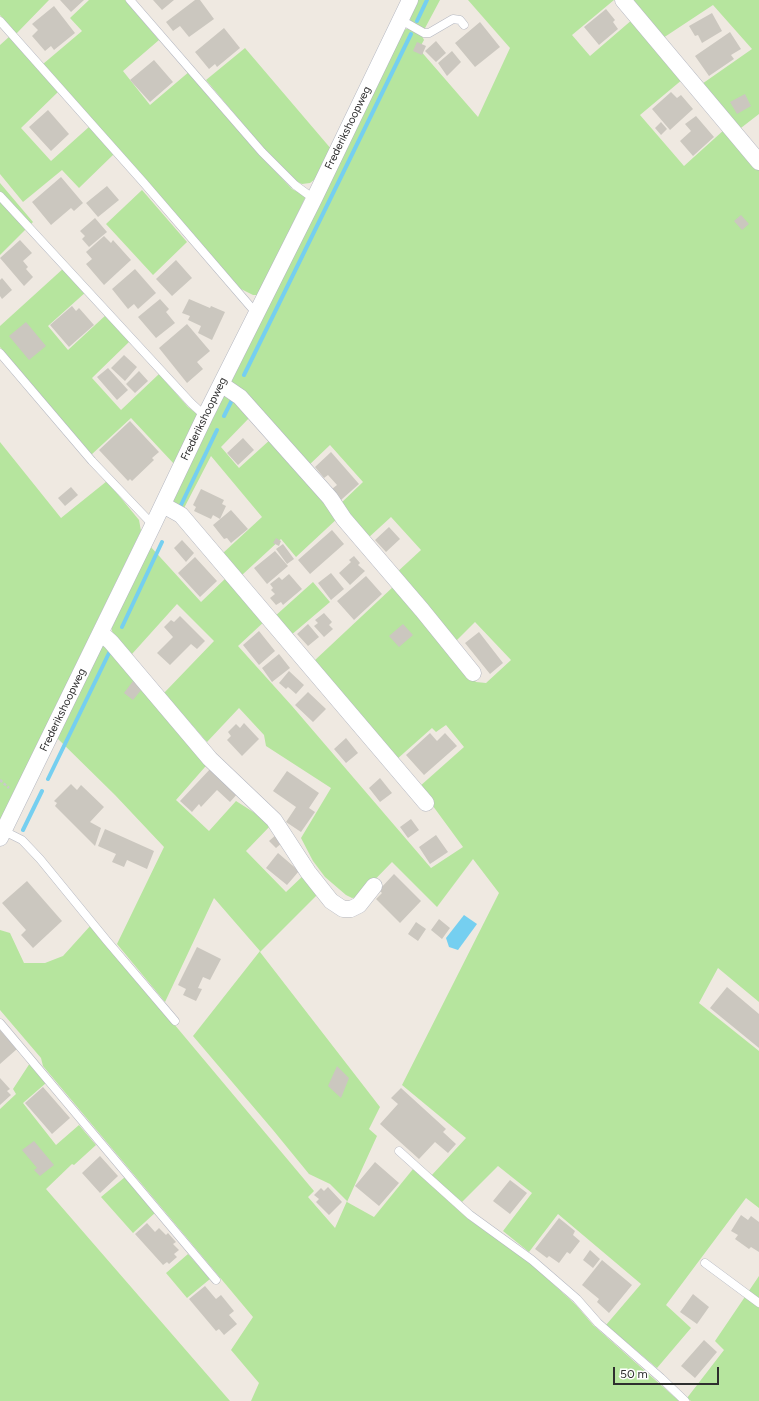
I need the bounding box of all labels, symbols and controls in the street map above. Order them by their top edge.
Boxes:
street label: Frederikshoopweg [322,84,374,172]
street label: Frederikshoopweg [178,375,230,463]
street label: Frederikshoopweg [37,666,89,754]
scale bar [615,1359,721,1385]
text: 50 m [620,1367,648,1381]

